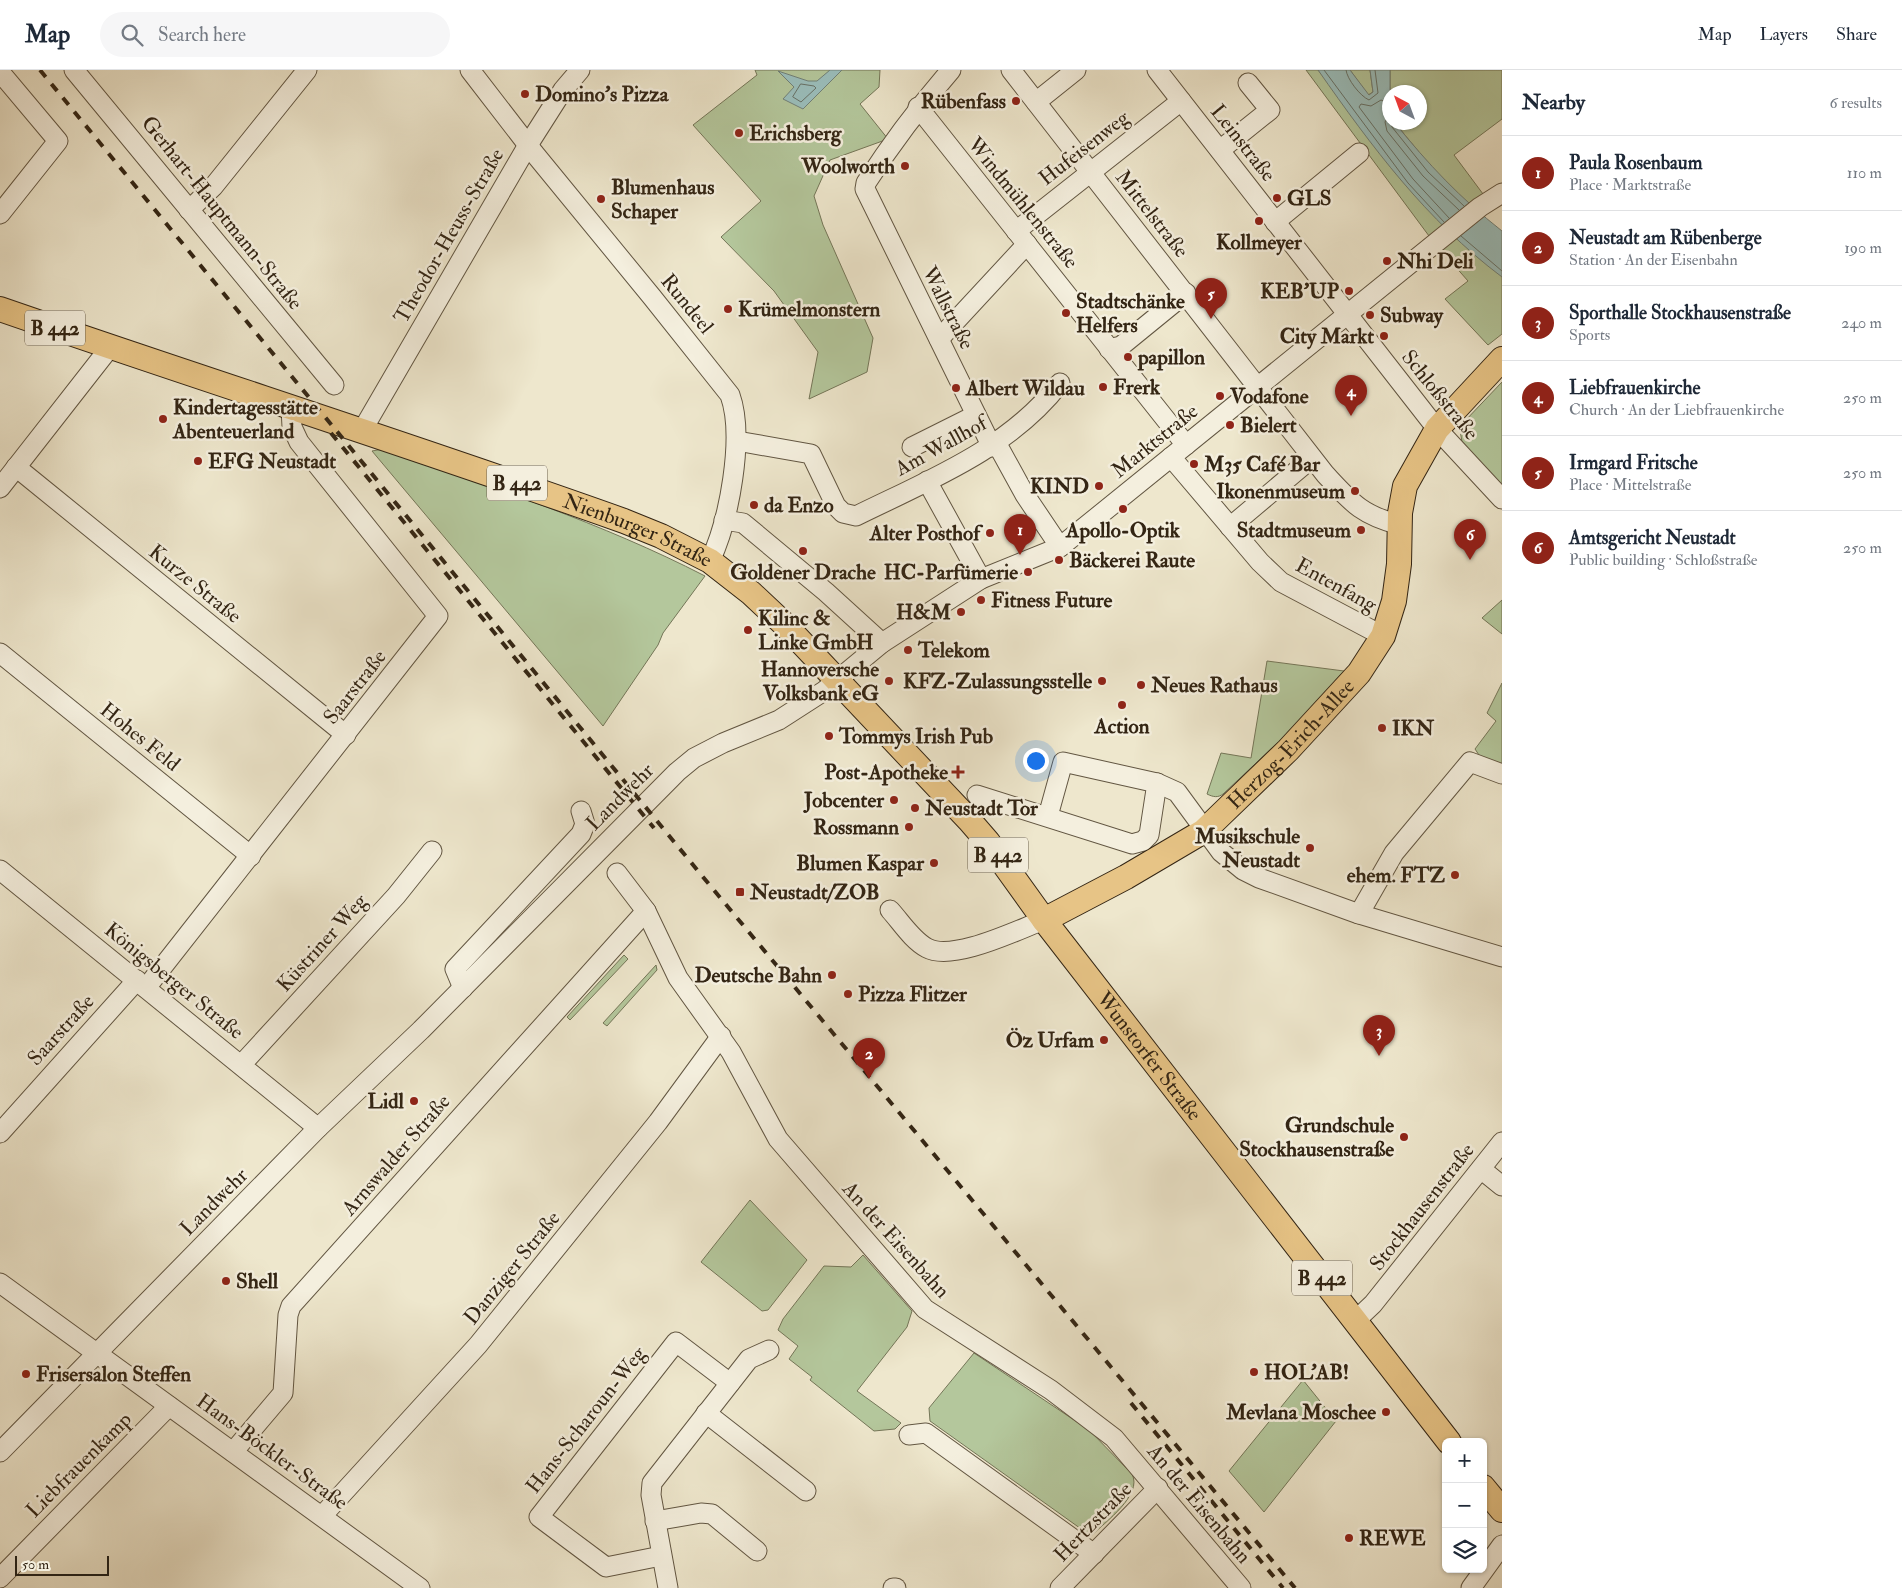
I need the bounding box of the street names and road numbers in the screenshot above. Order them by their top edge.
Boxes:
street label: Leinstraße [1204,99,1282,187]
street label: Hufeisenweg [1033,104,1135,192]
street label: Gerhart-Hauptmann-Straße [135,110,309,316]
street label: Windmühlenstraße [961,131,1084,274]
street label: Theodor-Heuss-Straße [388,143,510,328]
street label: Mittelstraße [1109,165,1195,264]
street label: Wallstraße [915,261,980,354]
street label: Rundeel [655,268,720,340]
road number: B 442 [25,310,85,346]
street label: Schloßstraße [1395,344,1485,446]
street label: Marktstraße [1106,398,1204,484]
street label: Am Wallhof [889,408,994,483]
road number: B 442 [487,466,547,500]
street label: Nienburger Straße [560,487,717,573]
street label: Kurze Straße [143,538,247,630]
street label: Entenfang [1291,552,1382,619]
street label: Saarstraße [317,644,393,730]
street label: Herzog-Erich-Allee [1221,673,1360,815]
street label: Hohes Feld [94,696,186,778]
street label: Landwehr [580,757,660,837]
road number: B 442 [968,838,1028,872]
street label: Küstriner Weg [271,888,374,998]
street label: Königsberger Straße [99,917,249,1046]
street label: Wunstorfer Straße [1090,985,1208,1126]
street label: Saarstraße [22,988,100,1071]
street label: Arnswalder Straße [335,1088,456,1222]
street label: Stockhausenstraße [1364,1138,1480,1276]
street label: Landwehr [174,1162,254,1242]
street label: An der Eisenbahn [836,1175,956,1304]
street label: Danziger Straße [458,1205,566,1330]
road number: B 442 [1292,1260,1352,1296]
street label: Hans-Scharoun-Weg [520,1340,652,1499]
street label: Hans-Böckler-Straße [191,1388,353,1516]
street label: Liebfrauenkamp [20,1406,138,1524]
street label: An der Eisenbahn [1140,1438,1257,1570]
street label: Hertzstraße [1048,1476,1138,1568]

